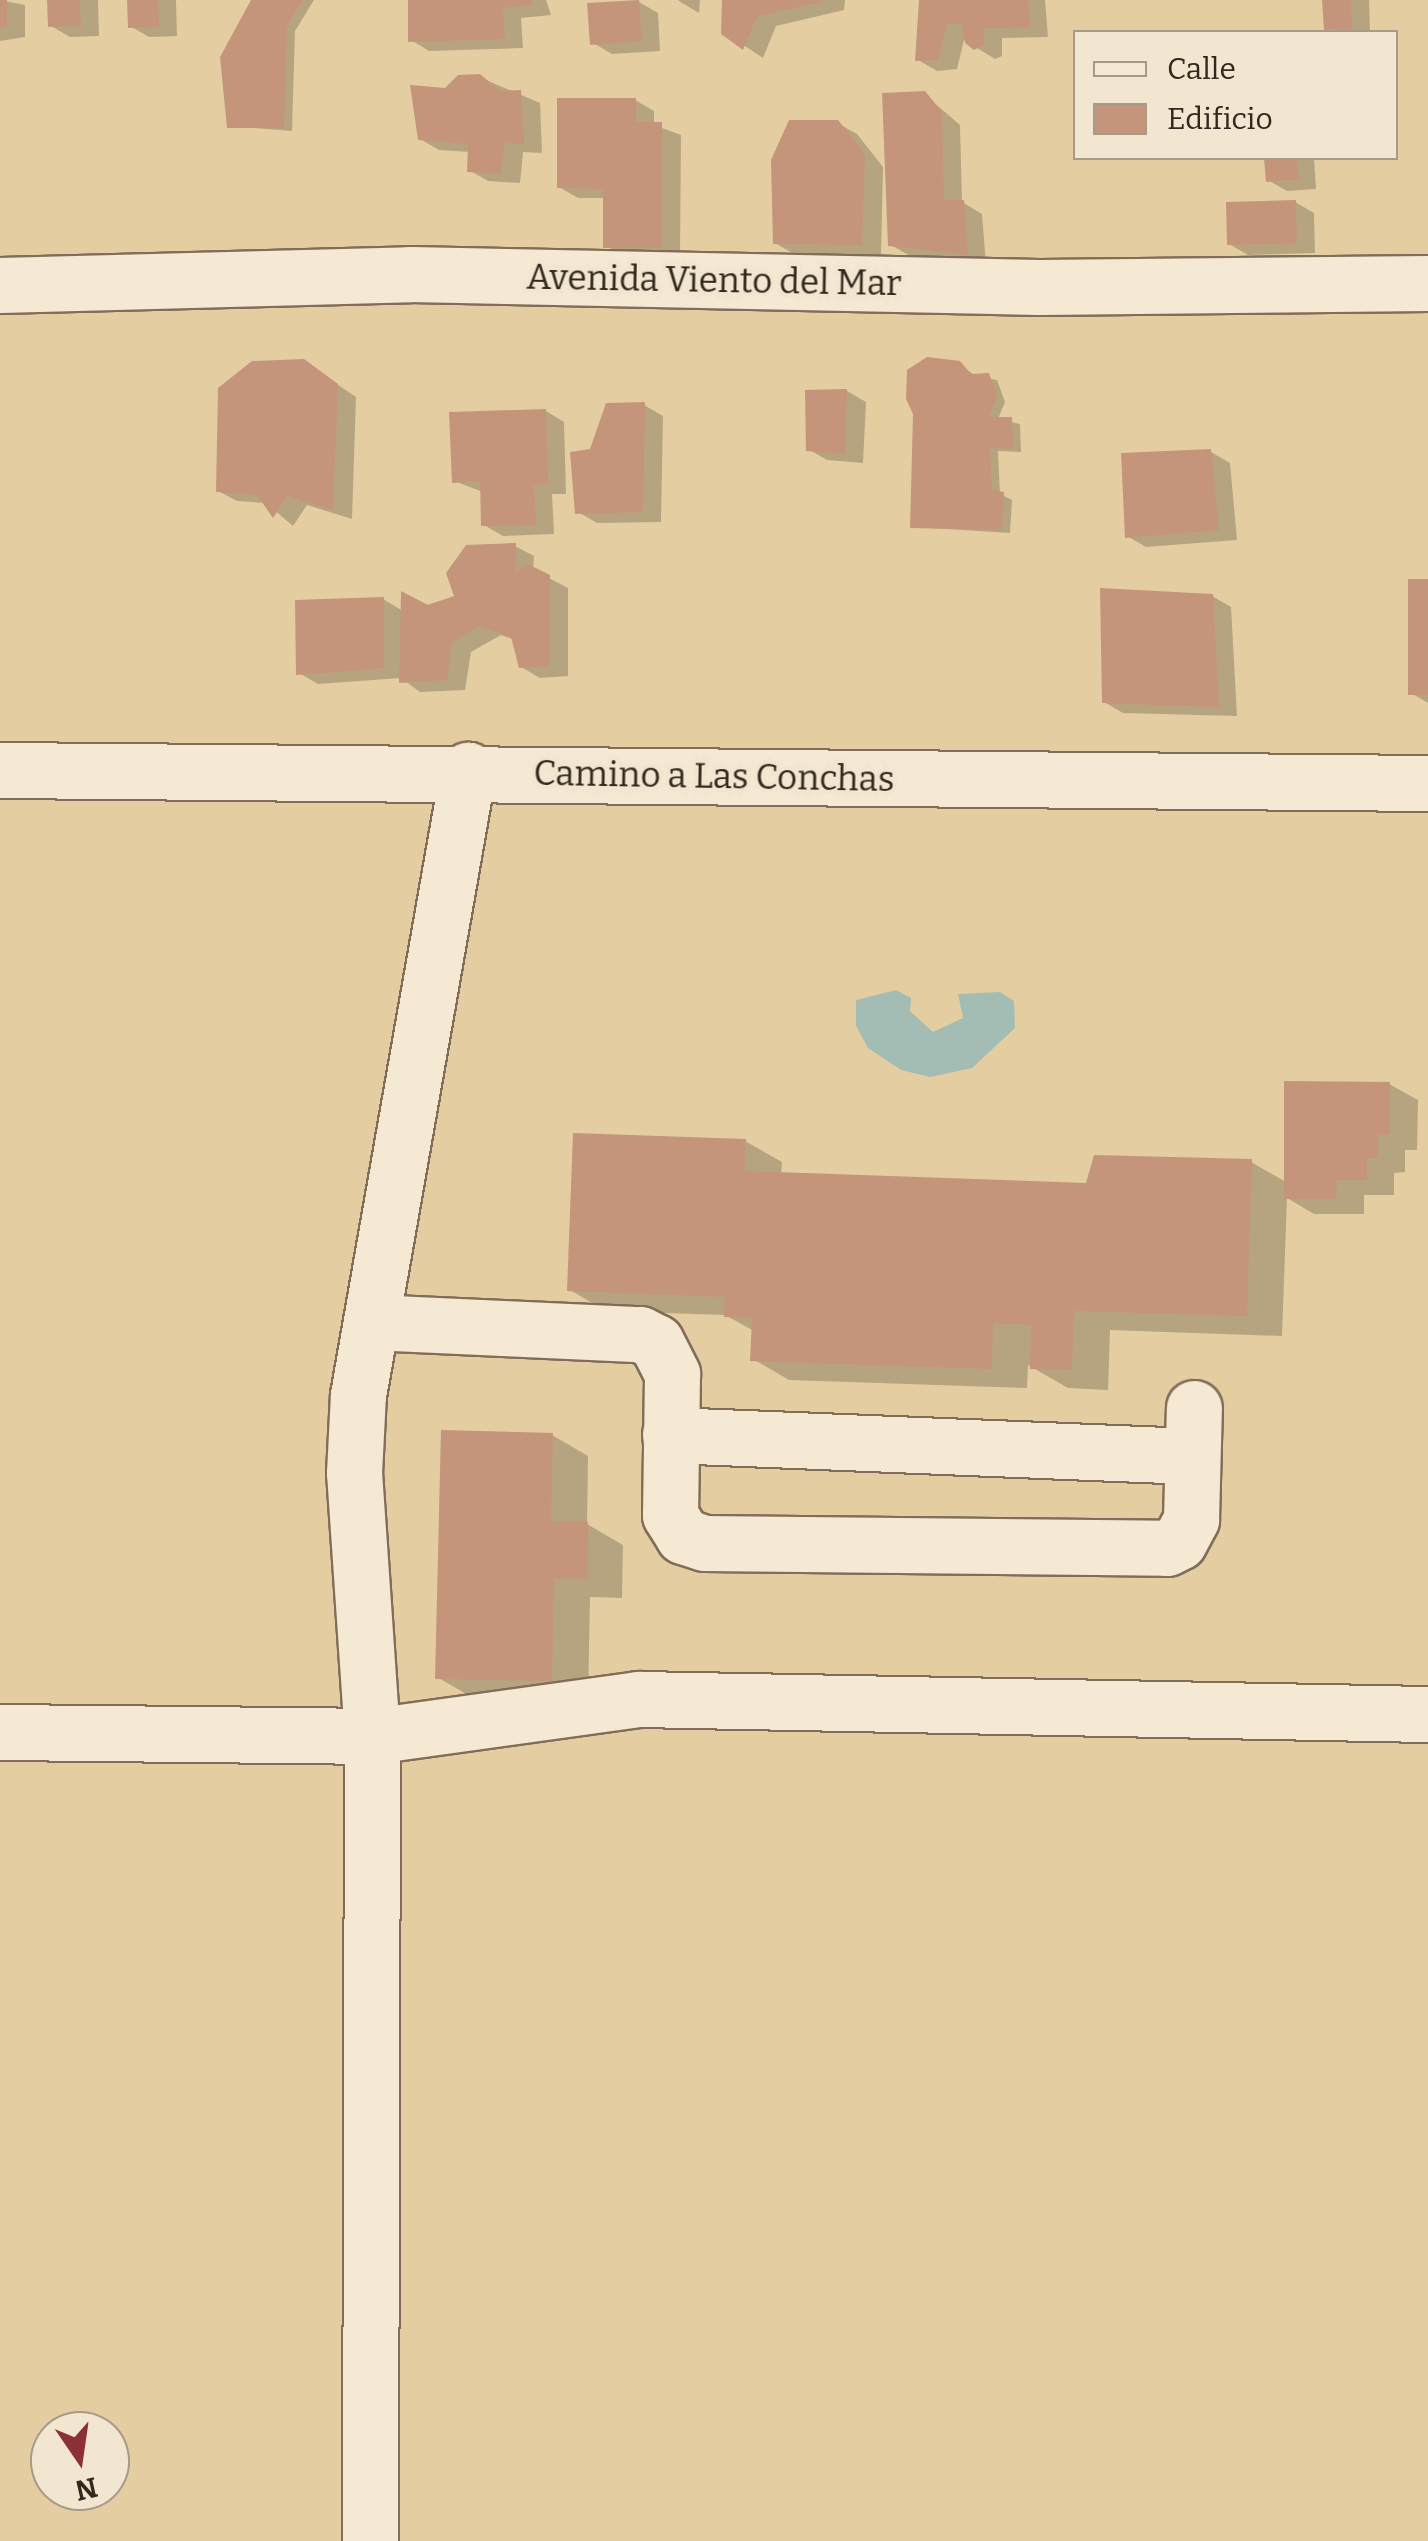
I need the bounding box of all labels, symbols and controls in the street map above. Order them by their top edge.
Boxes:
legend [1073,30,1398,160]
text: Calle [1167,51,1236,87]
text: Edificio [1167,101,1273,137]
street label: Avenida Viento del Mar [526,256,902,304]
street label: Camino a Las Conchas [533,752,895,800]
north arrow [30,2411,130,2511]
text: N [72,2470,101,2507]

